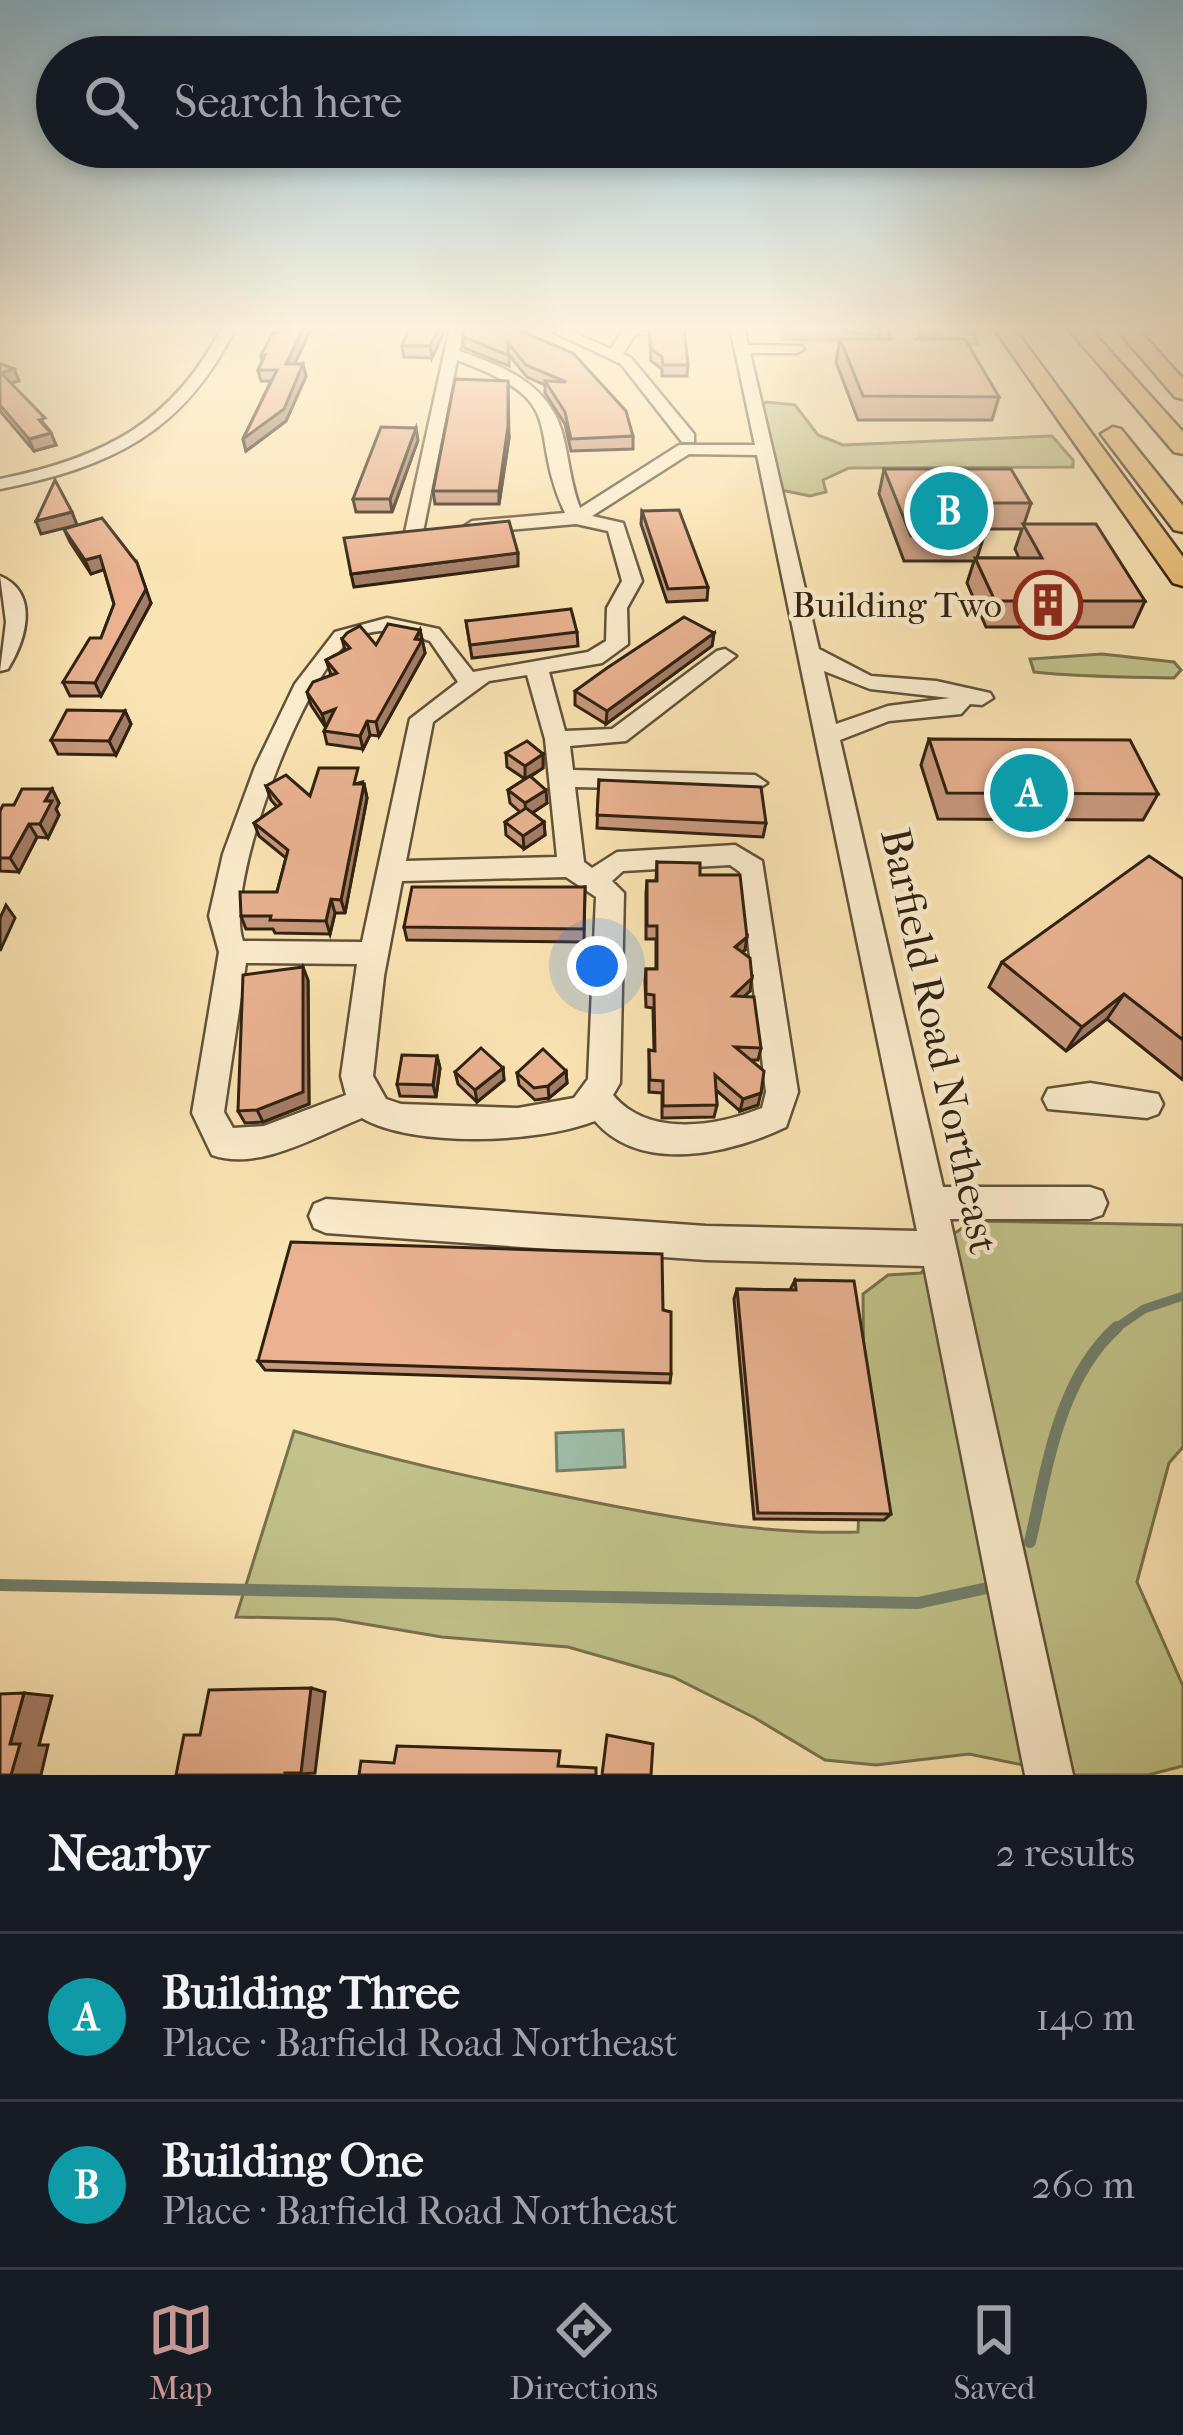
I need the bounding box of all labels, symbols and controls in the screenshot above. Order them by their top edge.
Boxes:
search box [36,36,1147,168]
icon: search [78,69,144,135]
text: Search here [174,76,402,129]
pin: B [910,466,988,556]
building icon: Building Two [1013,570,1083,640]
place label: Building Two [792,584,1002,626]
pin: A [990,748,1068,838]
street label: Barfield Road Northeast [870,824,1008,1258]
your location [567,936,627,996]
text: Nearby [48,1823,209,1883]
text: 2 results [996,1830,1135,1876]
text: Building Three [162,1967,460,2020]
text: A [74,1994,100,2040]
text: 140 m [1036,1994,1135,2040]
text: Place · Barfield Road Northeast [162,2020,678,2066]
text: Building One [162,2135,424,2188]
text: B [74,2162,100,2208]
text: 260 m [1032,2162,1135,2208]
text: Place · Barfield Road Northeast [162,2188,678,2234]
tab: Map [148,2297,214,2408]
tab: Directions [509,2297,658,2408]
tab: Saved [953,2297,1035,2408]

